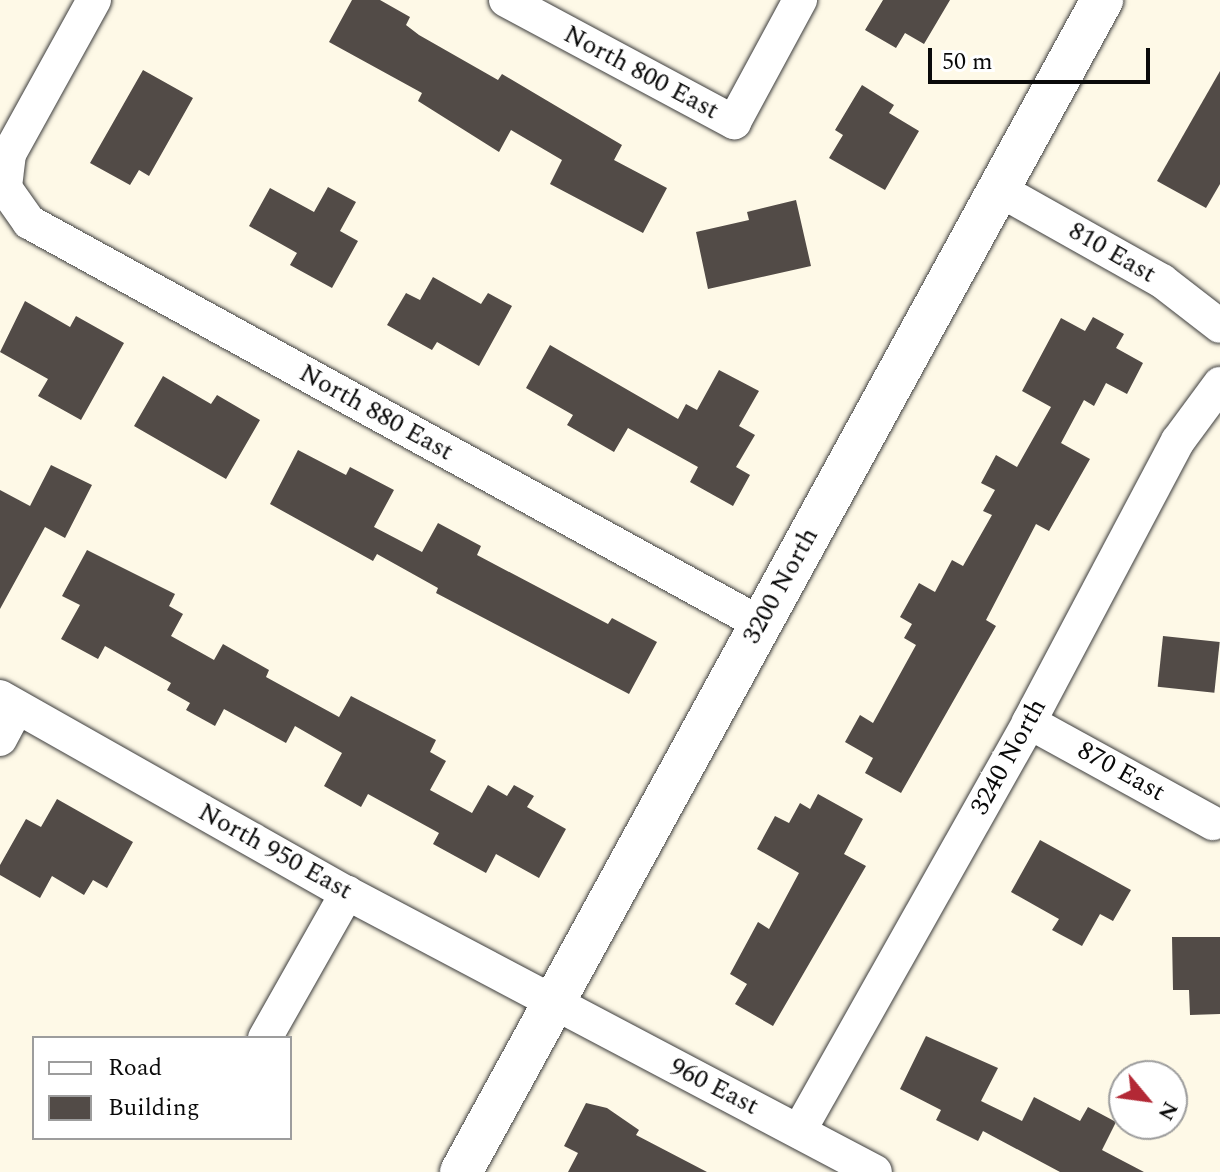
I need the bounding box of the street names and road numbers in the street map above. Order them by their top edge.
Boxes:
street label: North 800 East [558,19,724,127]
street label: 810 East [1063,216,1161,290]
street label: North 880 East [294,358,458,468]
street label: 3200 North [736,522,826,650]
street label: 3240 North [964,693,1054,821]
street label: 870 East [1072,735,1170,809]
street label: North 950 East [193,797,357,907]
street label: 960 East [664,1051,764,1123]

